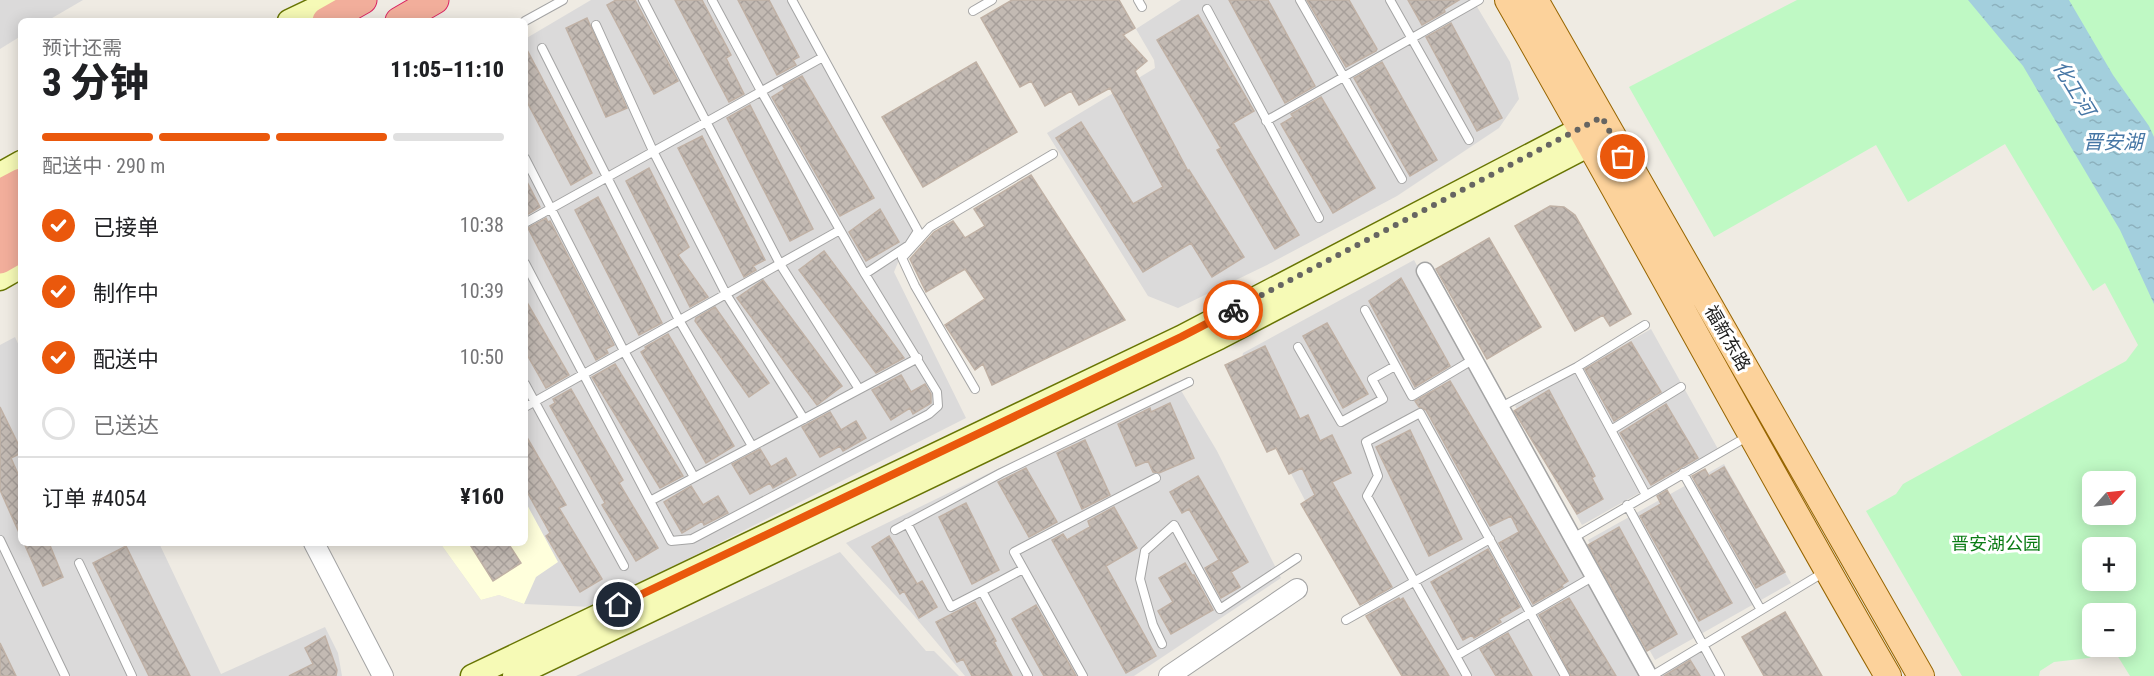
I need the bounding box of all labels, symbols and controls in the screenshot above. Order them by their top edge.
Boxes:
text: 预计还需 [42,36,122,60]
water label: 化工河 [2048,56,2102,123]
text: 11:05–11:10 [390,57,504,82]
text: 3 分钟 [42,60,149,106]
water label: 晋安湖 [2083,130,2146,154]
pin [1597,131,1648,182]
icon: bag [1606,140,1639,173]
text: 配送中 · 290 m [42,154,165,178]
icon: check [42,209,75,242]
text: 10:38 [460,213,504,237]
text: 已接单 [93,215,159,240]
icon: check [42,275,75,308]
text: 10:39 [460,279,504,303]
courier [1203,280,1263,340]
text: 制作中 [93,281,159,306]
icon: bike [1217,294,1250,327]
street label: 福新东路 [1701,302,1755,374]
icon: check [42,341,75,374]
text: 10:50 [460,345,504,369]
text: 配送中 [93,347,159,372]
text: 已送达 [93,413,159,438]
north arrow [2082,471,2136,525]
map controls [2082,471,2136,657]
text: ¥160 [460,484,504,509]
text: 订单 #4054 [42,486,147,511]
park label: 晋安湖公园 [1951,533,2041,554]
button: + [2082,537,2136,591]
pin [593,579,644,630]
icon: home [602,588,635,621]
button: − [2082,603,2136,657]

